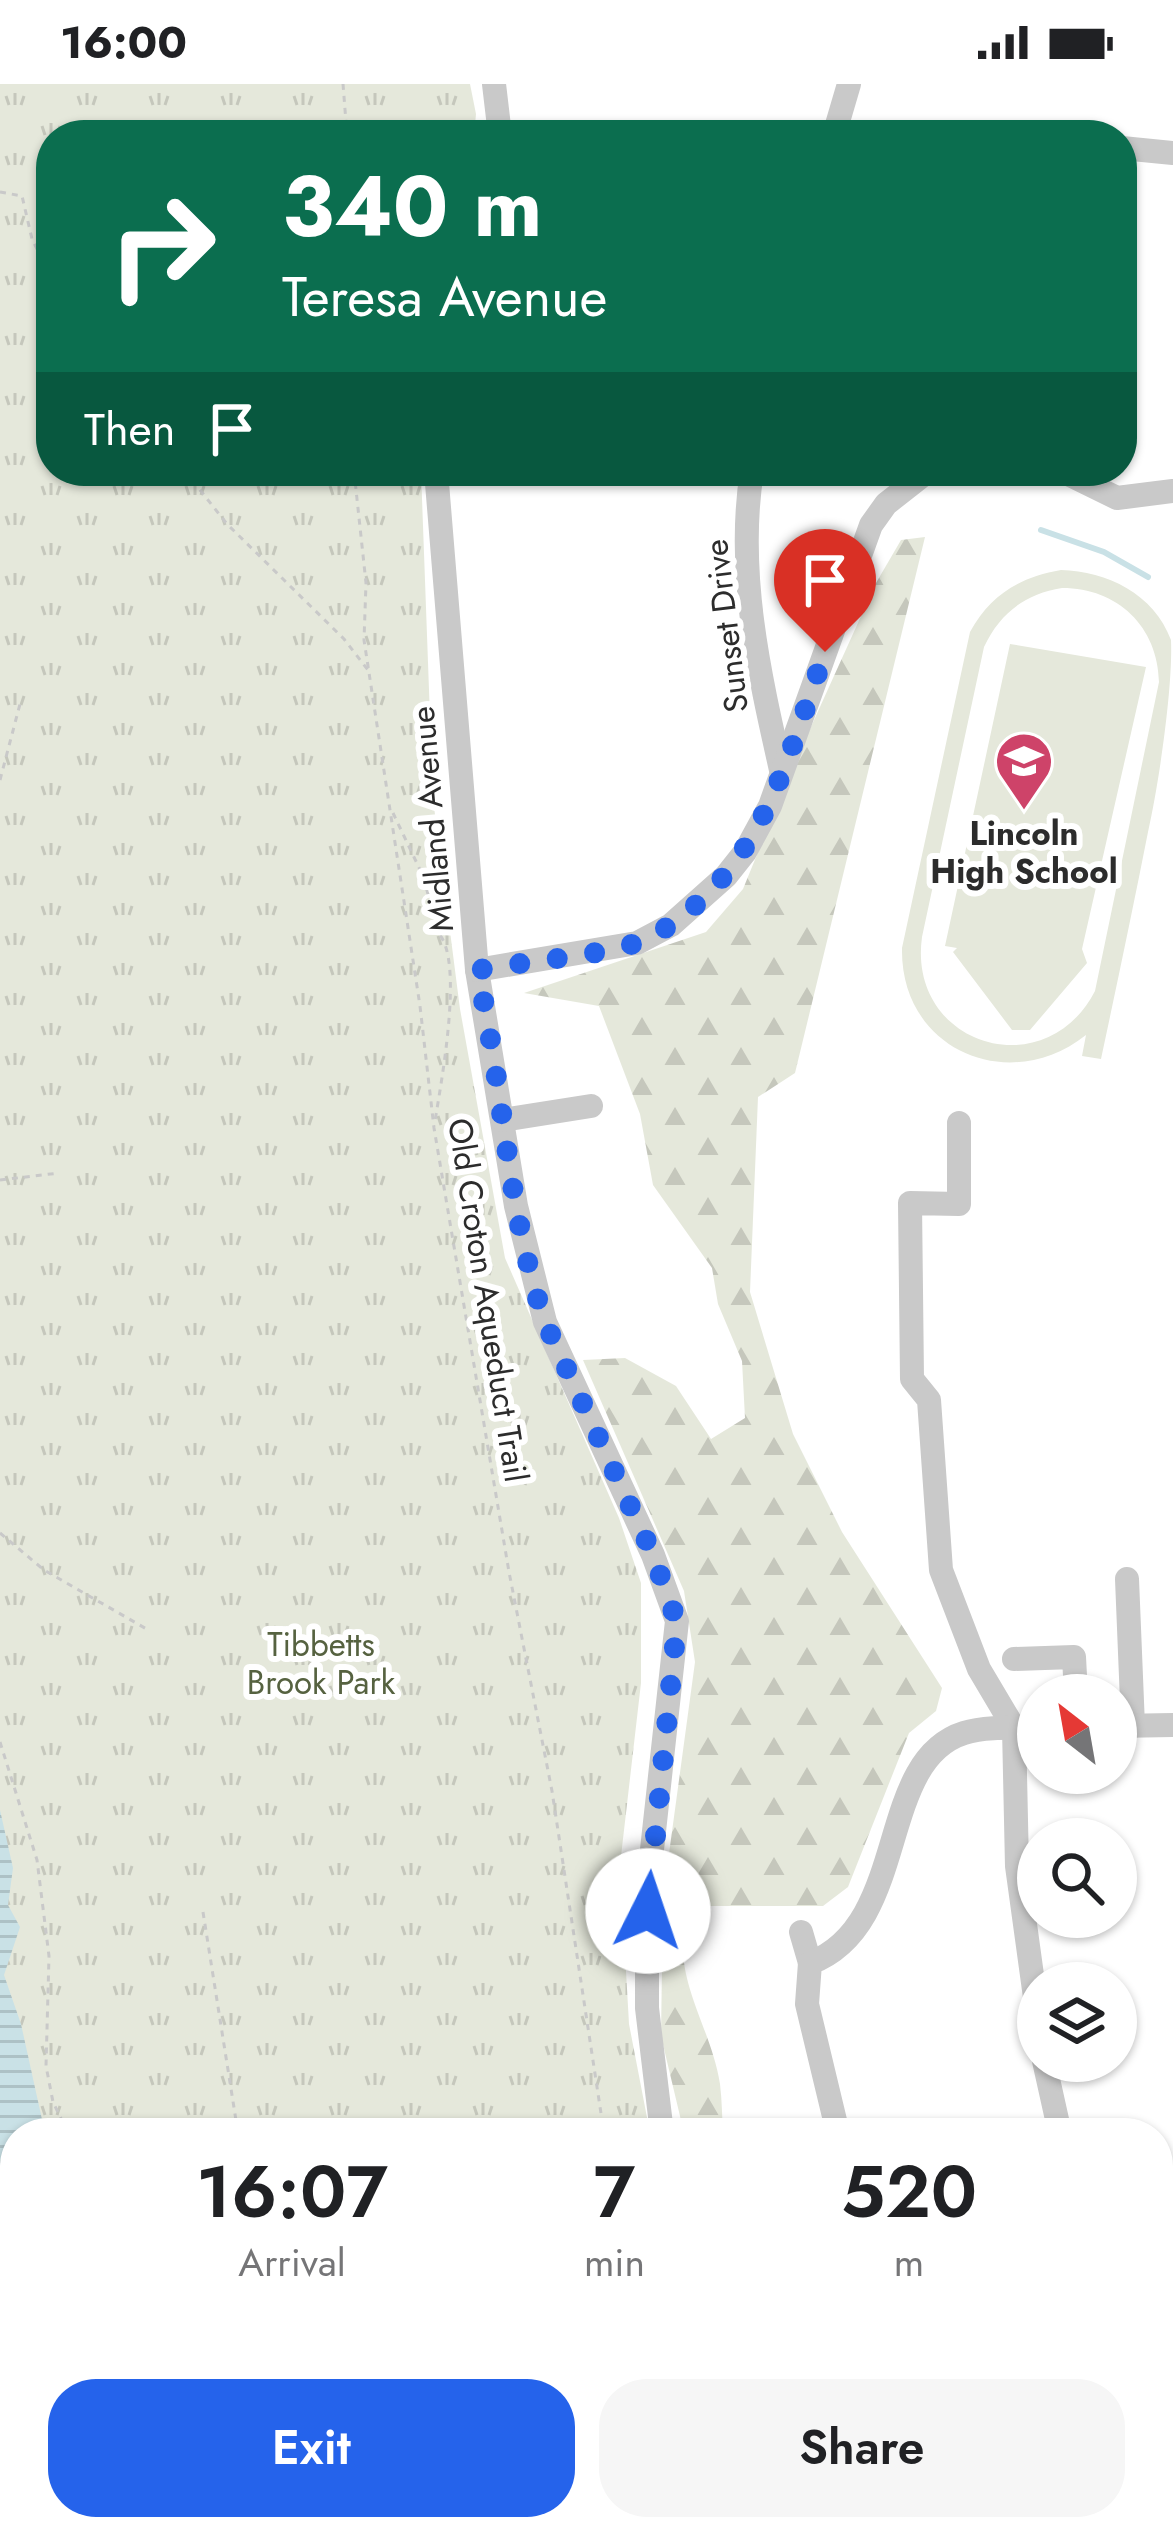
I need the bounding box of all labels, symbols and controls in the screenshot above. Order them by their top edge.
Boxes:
text: 16:00 [60,10,187,75]
text: 340 m [282,146,542,268]
icon: right [84,168,240,324]
text: Teresa Avenue [282,258,607,336]
icon: arrive [199,396,265,462]
text: Then [84,397,175,462]
pin [774,529,876,652]
street label: Sunset Drive [692,537,760,715]
icon: arrive [792,547,858,613]
street label: Midland Avenue [399,704,465,934]
school or university icon: Lincoln High School [993,730,1055,812]
place label: Lincoln High School [930,810,1118,895]
street label: Old Croton Aqueduct Trail [436,1115,540,1485]
park label: Tibbetts Brook Park [247,1621,396,1706]
north arrow [1017,1674,1137,1794]
map controls [1017,1674,1137,2082]
button: search [1017,1818,1137,1938]
position arrow [585,1848,711,1974]
button: layers [1017,1962,1137,2082]
text: 16:07 [196,2140,388,2244]
text: 7 [594,2140,635,2244]
text: 520 [841,2140,977,2244]
text: Arrival [238,2234,346,2291]
text: min [584,2234,645,2291]
text: m [894,2234,924,2291]
button: Exit [48,2379,575,2517]
button: Share [599,2379,1125,2517]

